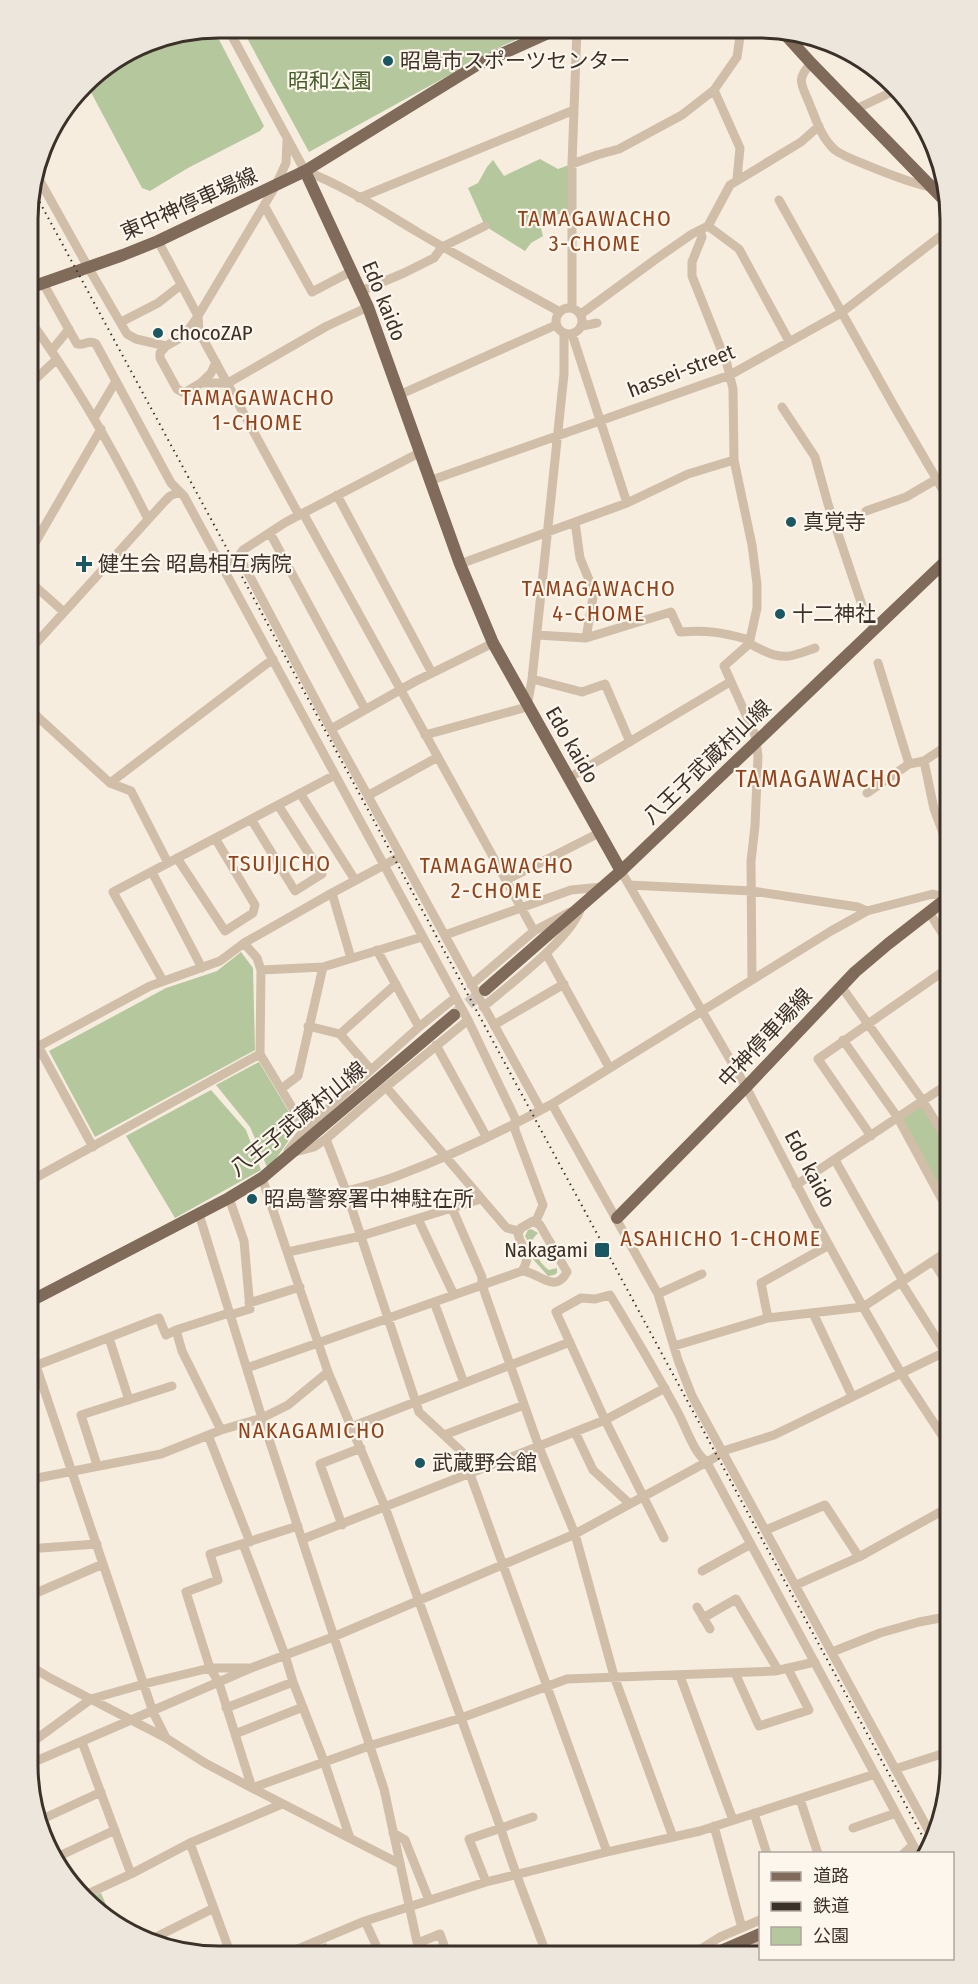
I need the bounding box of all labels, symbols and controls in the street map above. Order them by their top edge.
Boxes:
place label: 昭島市スポーツセンター [400,48,631,74]
marker: 昭島市スポーツセンター [381,54,395,68]
park label: 昭和公園 [288,68,372,94]
street label: 東中神停車場線 [117,162,261,246]
district label: TAMAGAWACHO 3-CHOME [518,205,672,257]
street label: Edo kaido [356,257,412,345]
place label: chocoZAP [170,320,253,346]
marker: chocoZAP [151,326,165,340]
street label: hassei-street [624,339,738,403]
district label: TAMAGAWACHO 1-CHOME [181,384,335,436]
place label: 真覚寺 [803,509,866,535]
marker: 真覚寺 [784,515,798,529]
place label: 健生会 昭島相互病院 [98,551,292,577]
marker: 健生会 昭島相互病院 [75,555,93,573]
district label: TAMAGAWACHO 4-CHOME [522,575,676,627]
place label: 十二神社 [792,601,876,627]
marker: 十二神社 [773,607,787,621]
street label: 八王子武蔵村山線 [638,694,776,830]
street label: Edo kaido [540,702,604,788]
district label: TAMAGAWACHO [735,765,903,793]
district label: TSUIJICHO [229,850,331,877]
district label: TAMAGAWACHO 2-CHOME [420,852,574,904]
street label: 中神停車場線 [713,983,817,1093]
street label: 八王子武蔵村山線 [225,1056,371,1182]
street label: Edo kaido [779,1126,841,1212]
place label: 昭島警察署中神駐在所 [264,1186,474,1212]
marker: 昭島警察署中神駐在所 [245,1192,259,1206]
district label: ASAHICHO 1-CHOME [620,1225,822,1252]
place label: Nakagami [504,1237,588,1263]
marker: Nakagami [593,1241,611,1259]
district label: NAKAGAMICHO [238,1417,386,1444]
place label: 武蔵野会館 [432,1450,537,1476]
marker: 武蔵野会館 [413,1456,427,1470]
legend [759,1852,954,1960]
text: 道路 [813,1865,849,1887]
text: 鉄道 [813,1895,849,1917]
text: 公園 [813,1925,849,1947]

